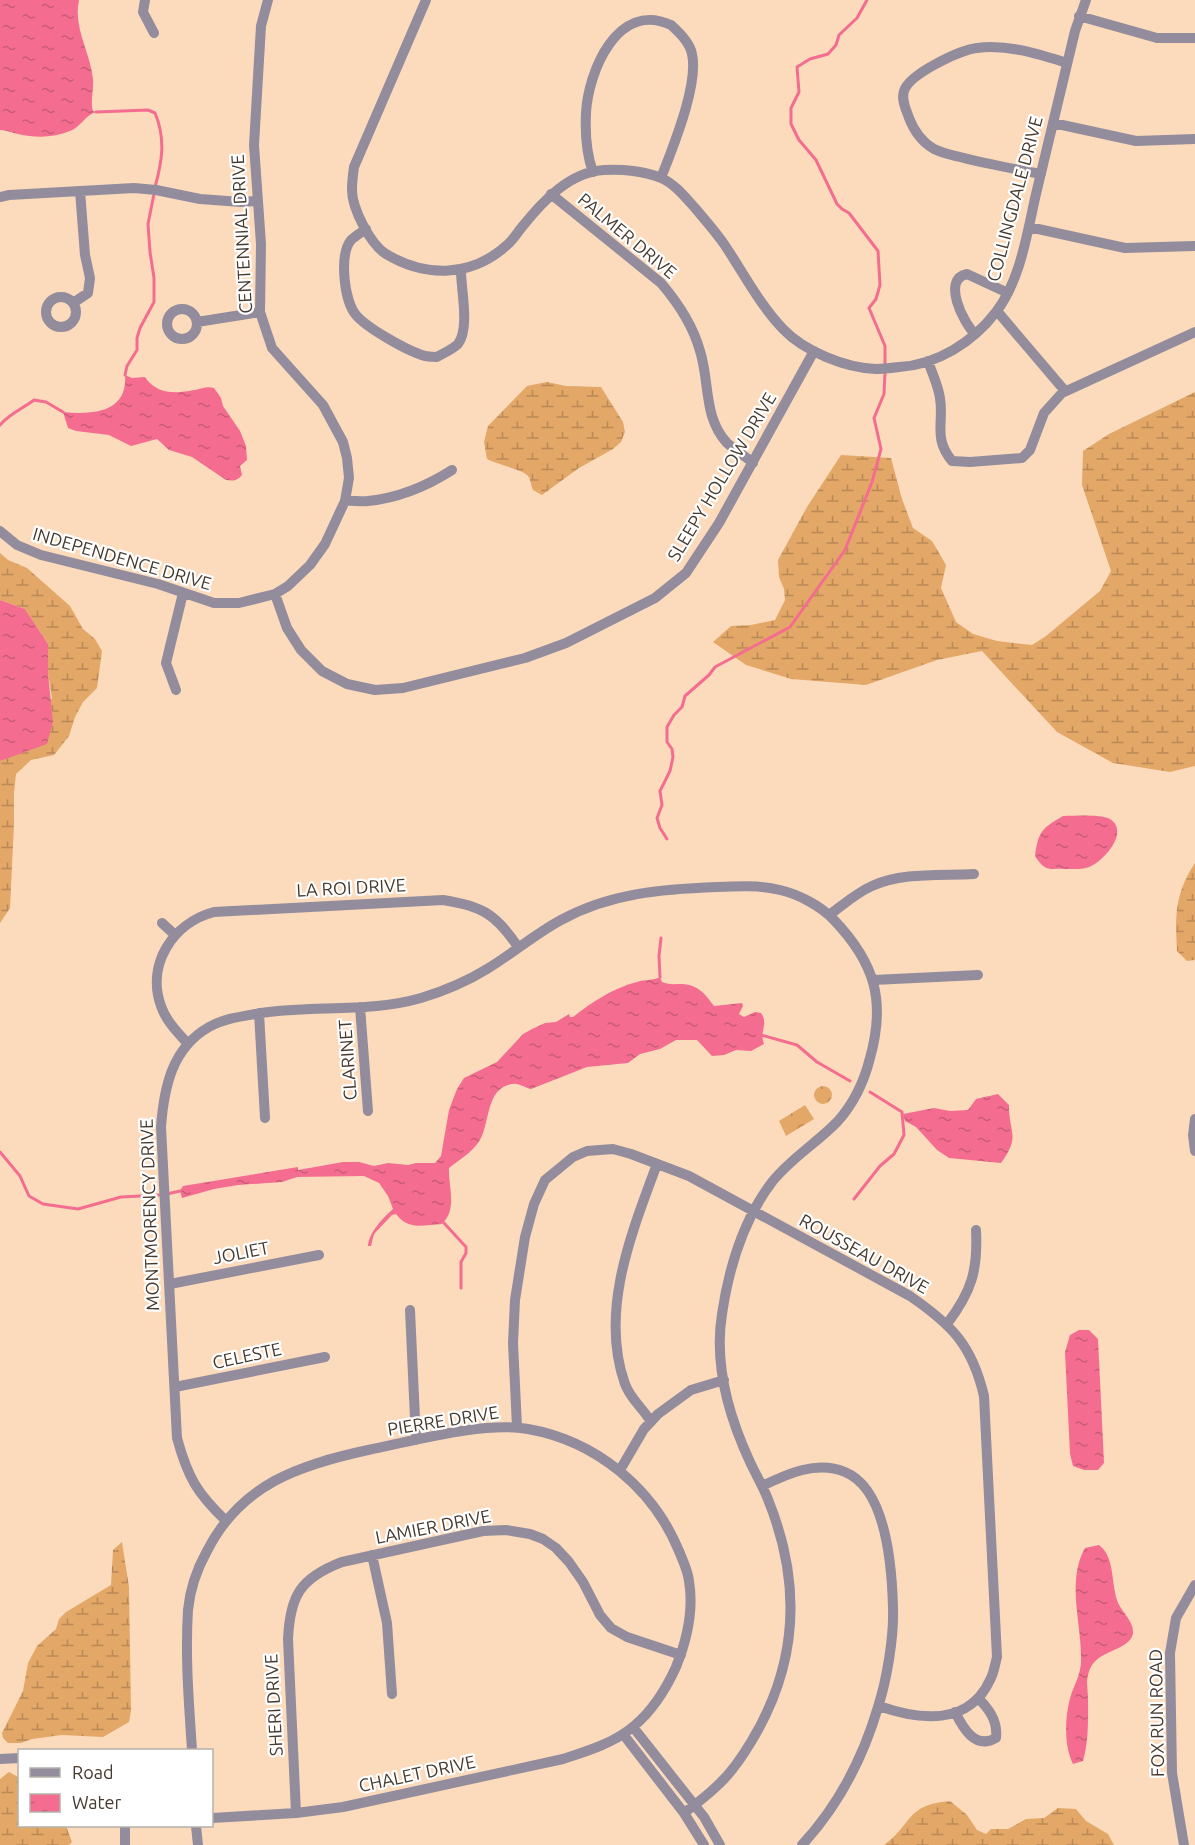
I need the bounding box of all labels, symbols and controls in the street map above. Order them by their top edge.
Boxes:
street label: COLLINGDALE DRIVE [982,114,1046,284]
street label: CENTENNIAL DRIVE [227,154,255,314]
street label: PALMER DRIVE [574,188,681,282]
street label: SLEEPY HOLLOW DRIVE [663,389,779,564]
street label: INDEPENDENCE DRIVE [31,523,214,593]
street label: LA ROI DRIVE [296,874,406,900]
street label: CLARINET [334,1019,360,1101]
street label: MONTMORENCY DRIVE [136,1119,162,1311]
street label: ROUSSEAU DRIVE [796,1209,933,1297]
street label: JOLIET [211,1237,271,1267]
street label: CELESTE [211,1338,283,1372]
street label: PIERRE DRIVE [386,1401,500,1439]
street label: LAMIER DRIVE [373,1505,492,1547]
street label: FOX RUN ROAD [1145,1649,1167,1777]
street label: SHERI DRIVE [260,1654,286,1757]
legend [18,1749,213,1827]
street label: CHALET DRIVE [357,1751,477,1795]
text: Road [72,1762,114,1782]
text: Water [72,1792,122,1812]

